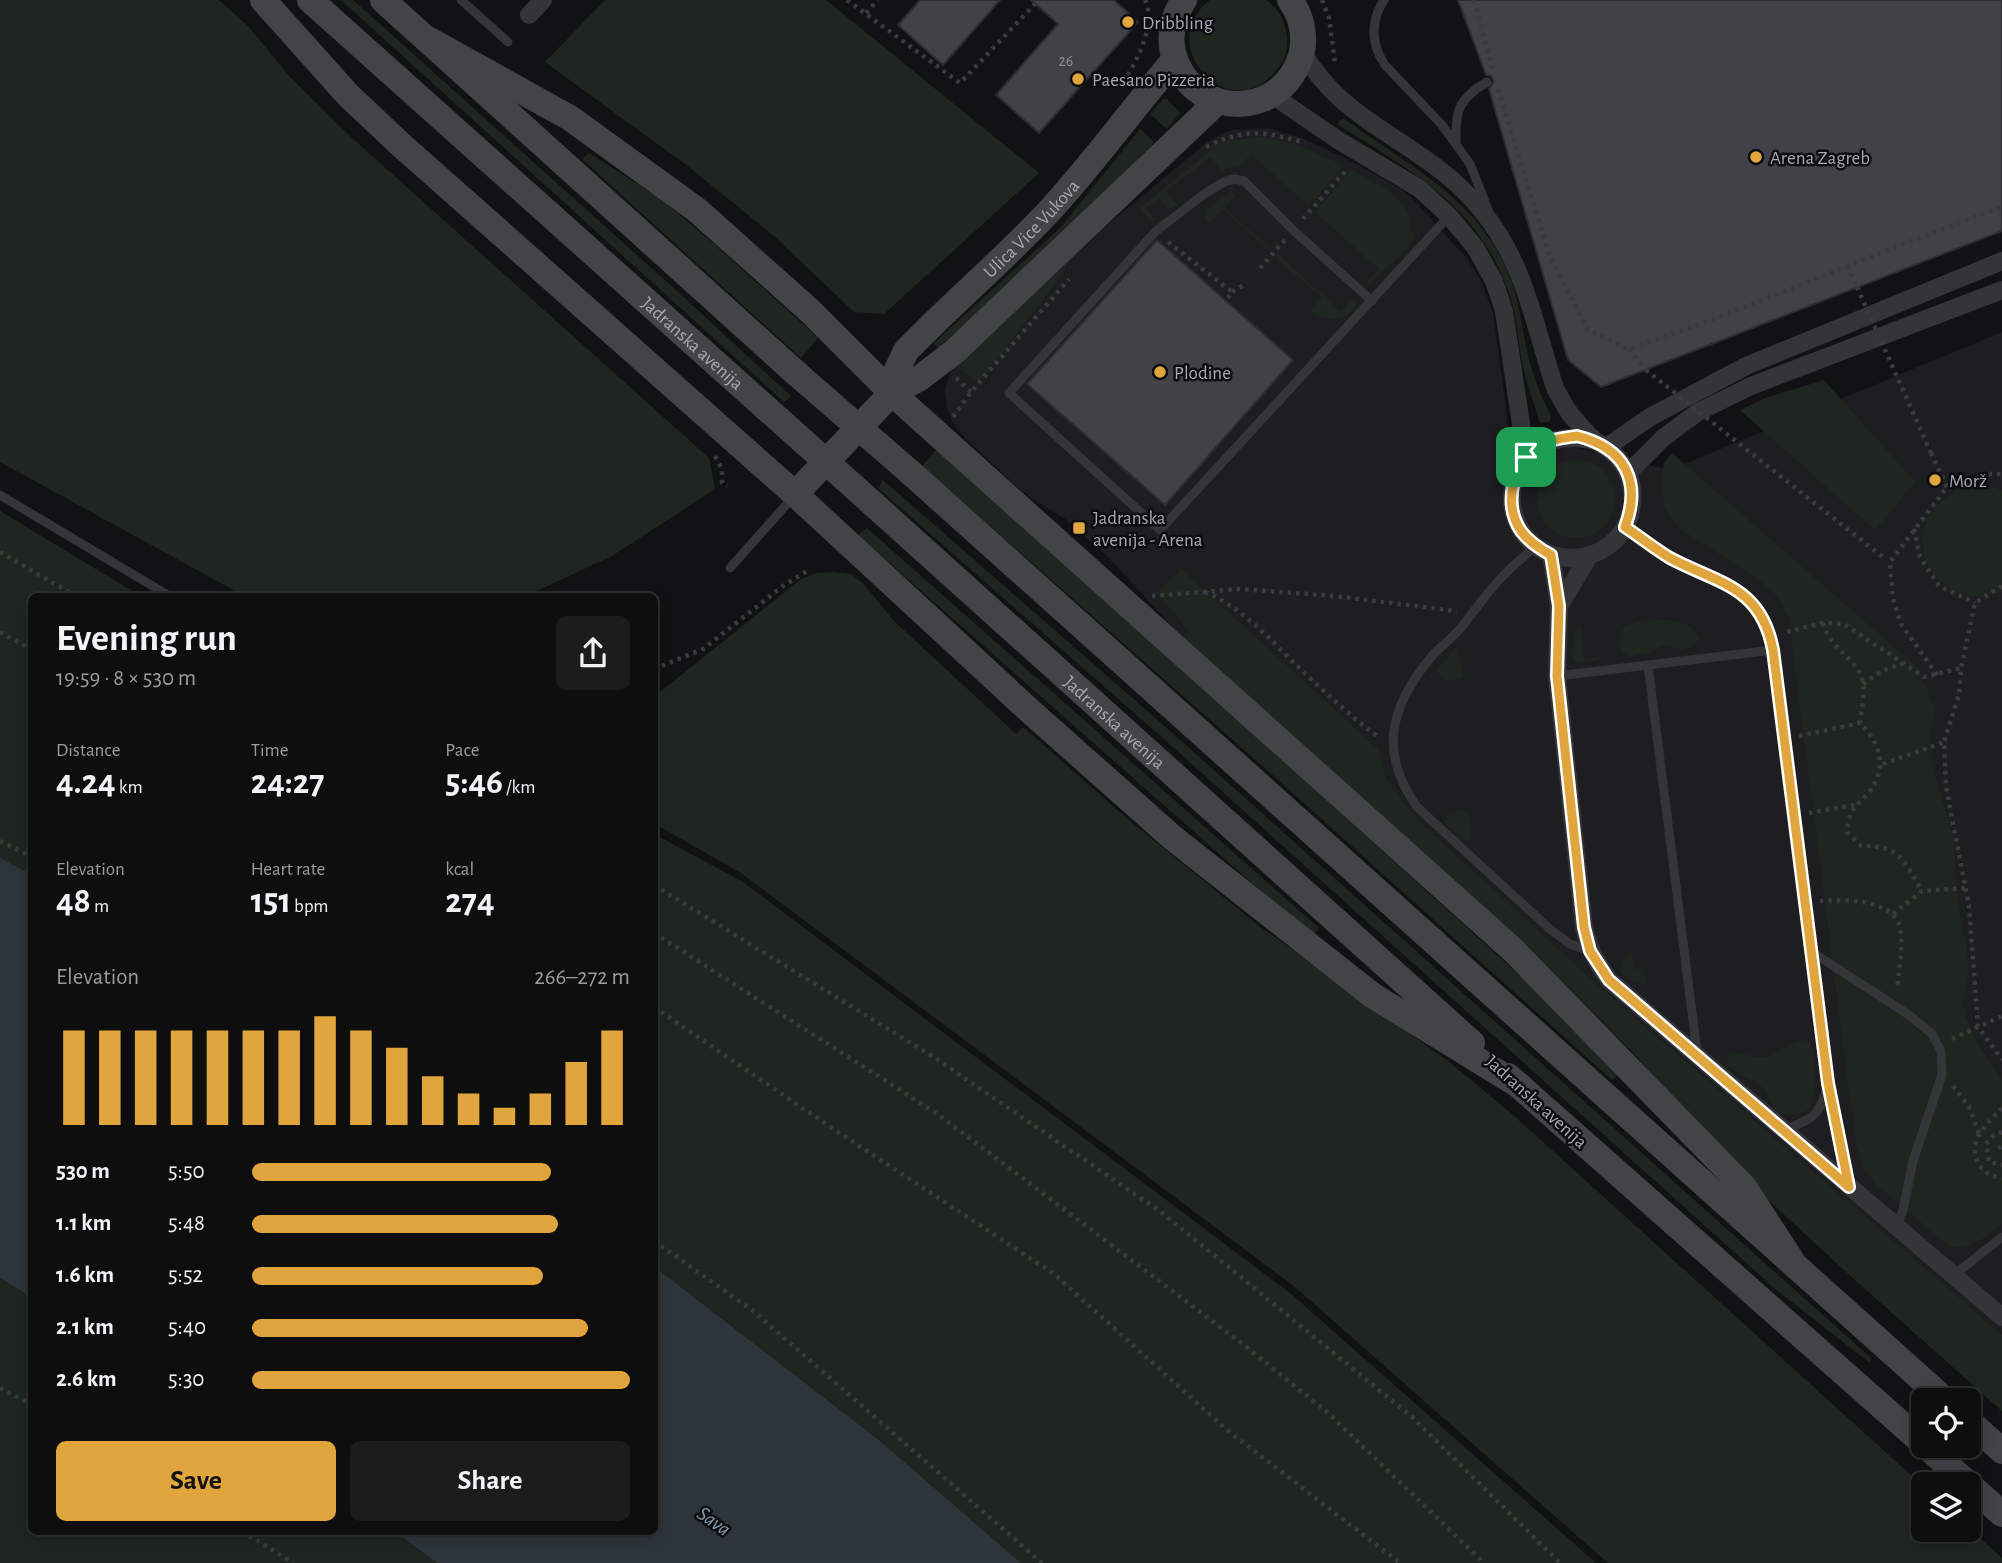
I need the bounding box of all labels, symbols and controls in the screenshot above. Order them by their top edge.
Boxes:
marker: Dribbling [1120,14,1136,30]
place label: Dribbling [1142,14,1214,33]
house number: 26 [1059,53,1073,69]
marker: Paesano Pizzeria [1070,71,1086,87]
place label: Paesano Pizzeria [1092,71,1215,90]
marker: Arena Zagreb [1748,149,1764,165]
place label: Arena Zagreb [1770,149,1870,168]
street label: Ulica Vice Vukova [980,176,1084,282]
street label: Jadranska avenija [638,294,747,394]
marker: Plodine [1152,364,1168,380]
place label: Plodine [1174,364,1231,383]
pin [1496,427,1556,487]
icon: arrive [1507,438,1545,476]
marker: Morž [1927,472,1943,488]
place label: Morž [1949,472,1987,491]
place label: Jadranska avenija - Arena [1093,509,1203,550]
marker: Jadranska avenija - Arena [1071,520,1087,536]
button: share [556,616,630,690]
text: Evening run [56,620,237,658]
text: 19:59 · 8 × 530 m [56,667,196,690]
street label: Jadranska avenija [1060,673,1169,773]
text: Distance [56,741,120,760]
text: Time [251,741,289,760]
text: Pace [445,741,480,760]
text: 4.24 [56,765,116,800]
text: 24:27 [251,765,324,800]
text: 5:46 [445,765,503,800]
text: km [116,778,143,797]
text: /km [503,778,535,797]
text: Elevation [56,860,125,879]
text: Heart rate [251,860,325,879]
text: kcal [445,860,474,879]
text: 48 [56,884,91,919]
text: 151 [251,884,291,919]
text: 274 [445,884,495,919]
text: m [91,897,109,916]
text: bpm [291,897,329,916]
text: Elevation [56,966,139,989]
text: 266–272 m [534,966,630,989]
street label: Jadranska avenija [1482,1052,1590,1152]
text: 530 m [56,1160,110,1183]
text: 5:50 [168,1160,205,1183]
text: 1.1 km [56,1212,111,1235]
text: 5:48 [168,1212,205,1235]
text: 1.6 km [56,1264,114,1287]
text: 5:52 [168,1264,203,1287]
text: 2.1 km [56,1316,114,1339]
text: 5:40 [168,1316,206,1339]
text: 2.6 km [56,1368,117,1391]
text: 5:30 [168,1368,205,1391]
map controls [1911,1388,1981,1542]
button: locate [1911,1388,1981,1458]
button: Save [56,1441,336,1521]
button: Share [350,1441,630,1521]
button: layers [1911,1472,1981,1542]
water label: Sava [693,1503,734,1540]

